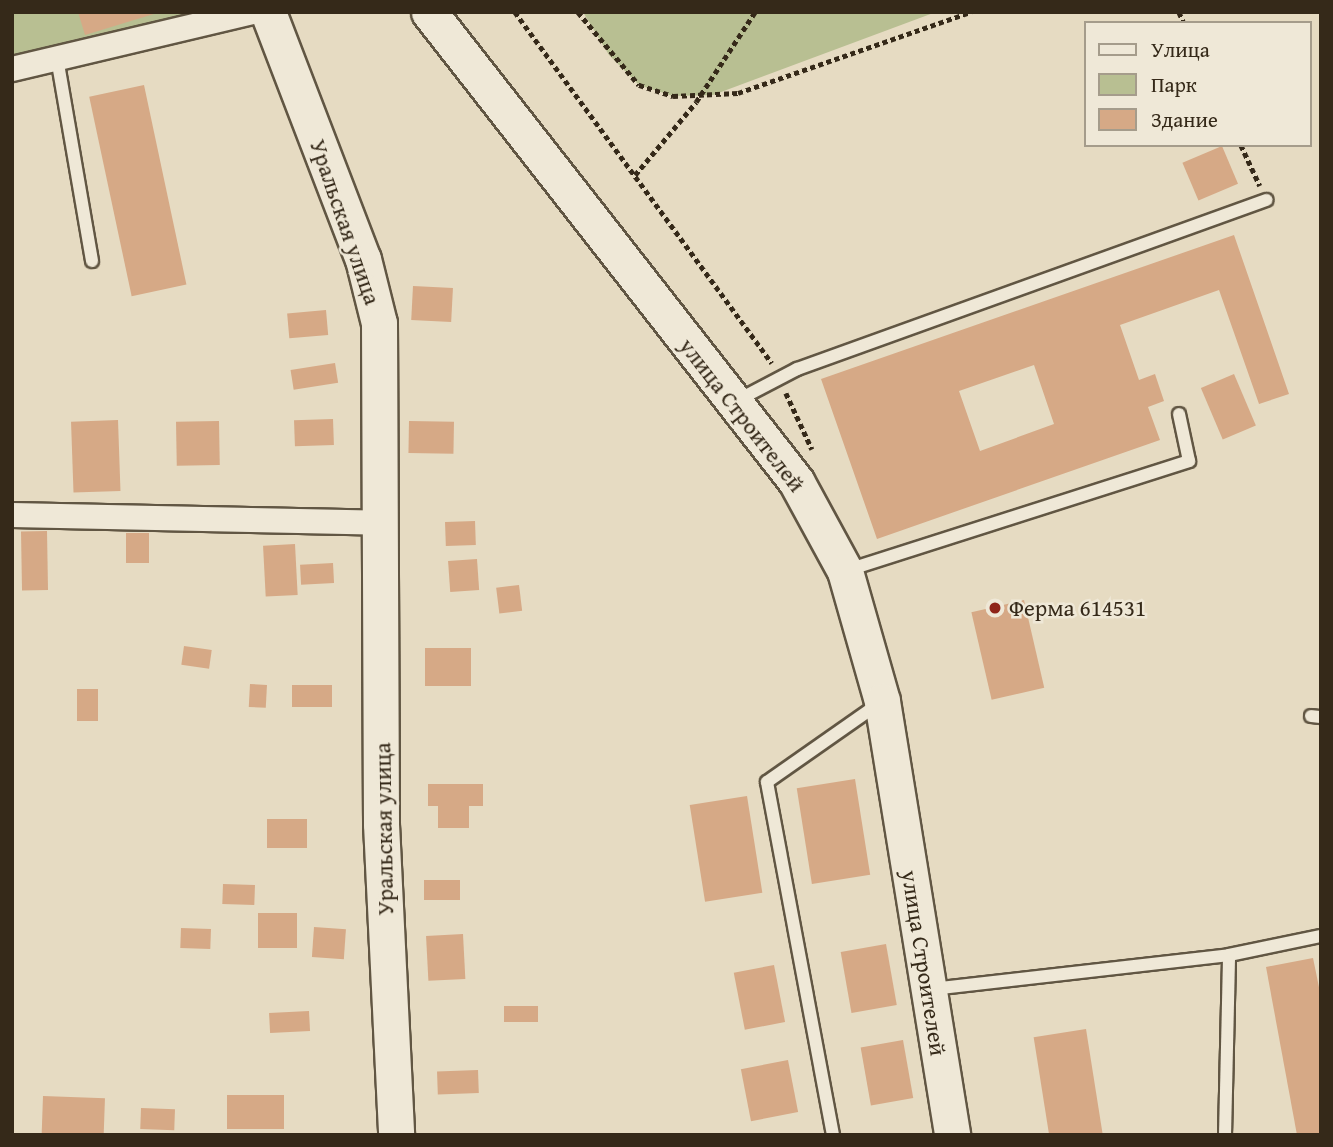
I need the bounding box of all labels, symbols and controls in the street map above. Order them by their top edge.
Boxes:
legend [1084,21,1312,147]
text: Улица [1151,34,1210,65]
text: Парк [1151,69,1197,100]
text: Здание [1151,104,1218,135]
street label: Уральская улица [304,136,386,308]
street label: улица Строителей [673,333,811,497]
place label: Ферма 614531 [1009,594,1146,622]
marker: Ферма 614531 [987,600,1003,616]
street label: Уральская улица [369,742,399,916]
street label: улица Строителей [896,868,952,1058]

